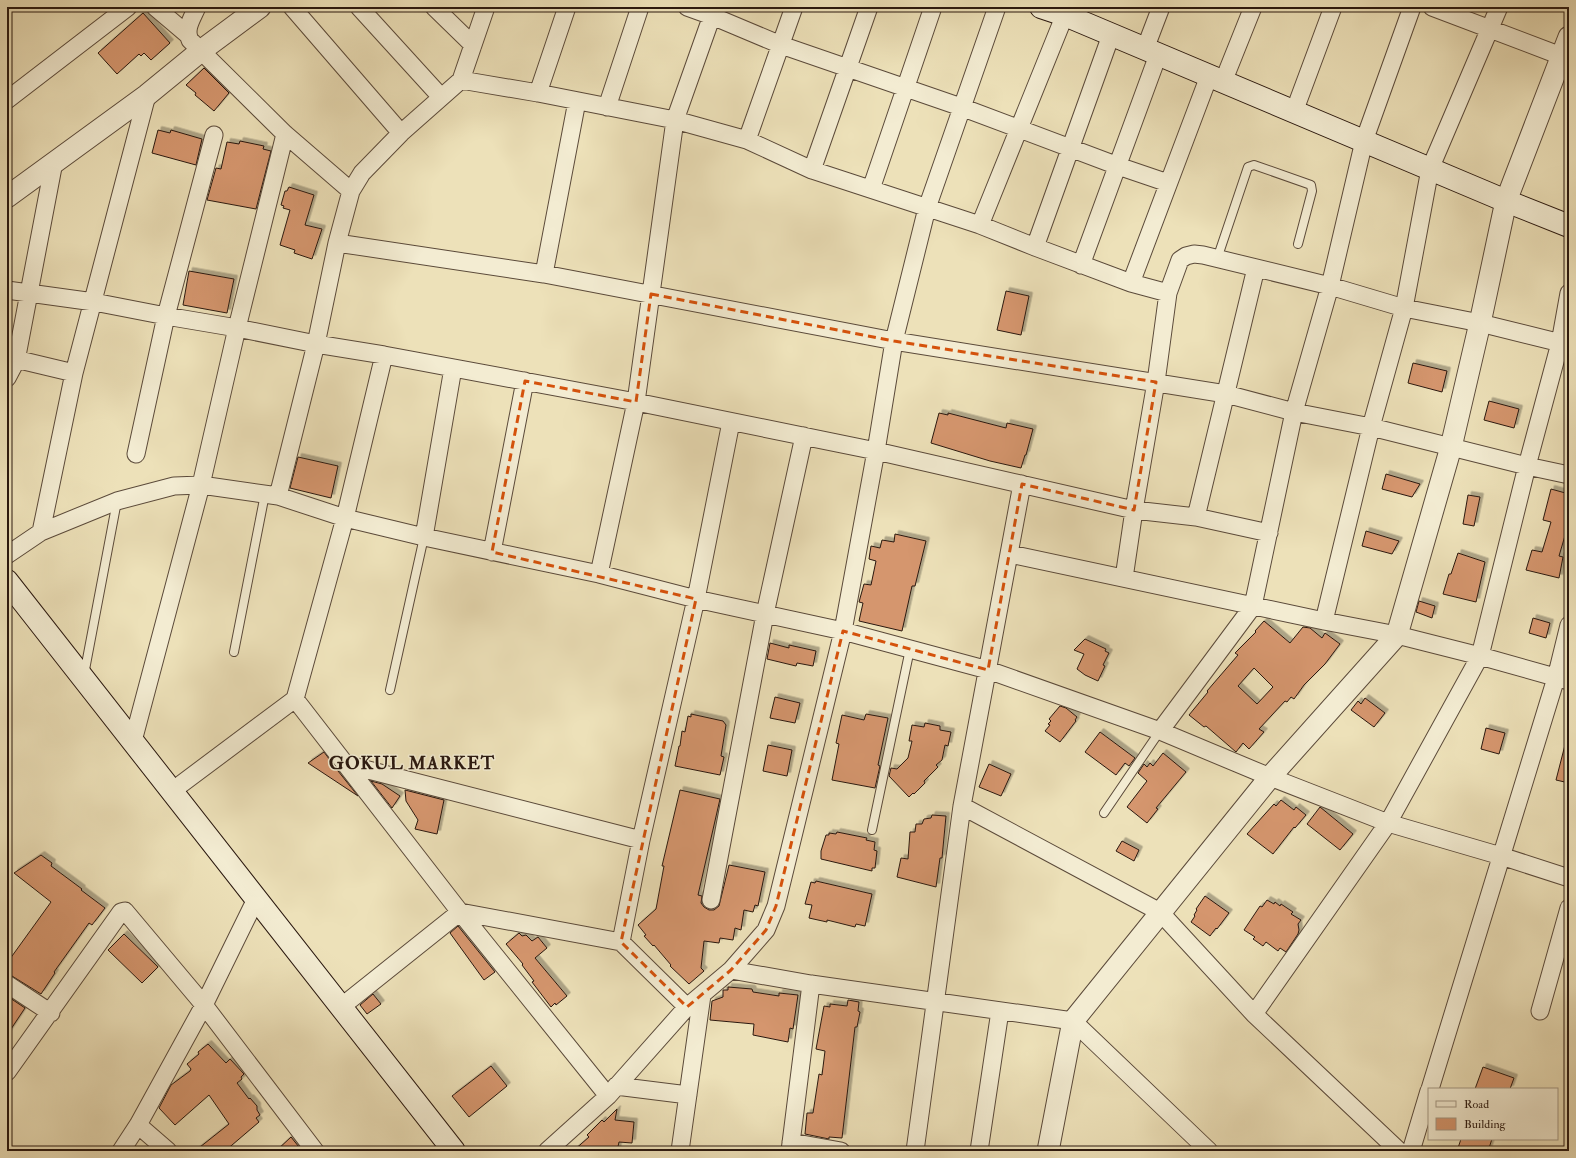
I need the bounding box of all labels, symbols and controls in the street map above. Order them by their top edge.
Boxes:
district label: GOKUL MARKET [329,752,495,775]
legend [1428,1088,1558,1140]
text: Road [1464,1097,1489,1112]
text: Building [1464,1117,1507,1132]

